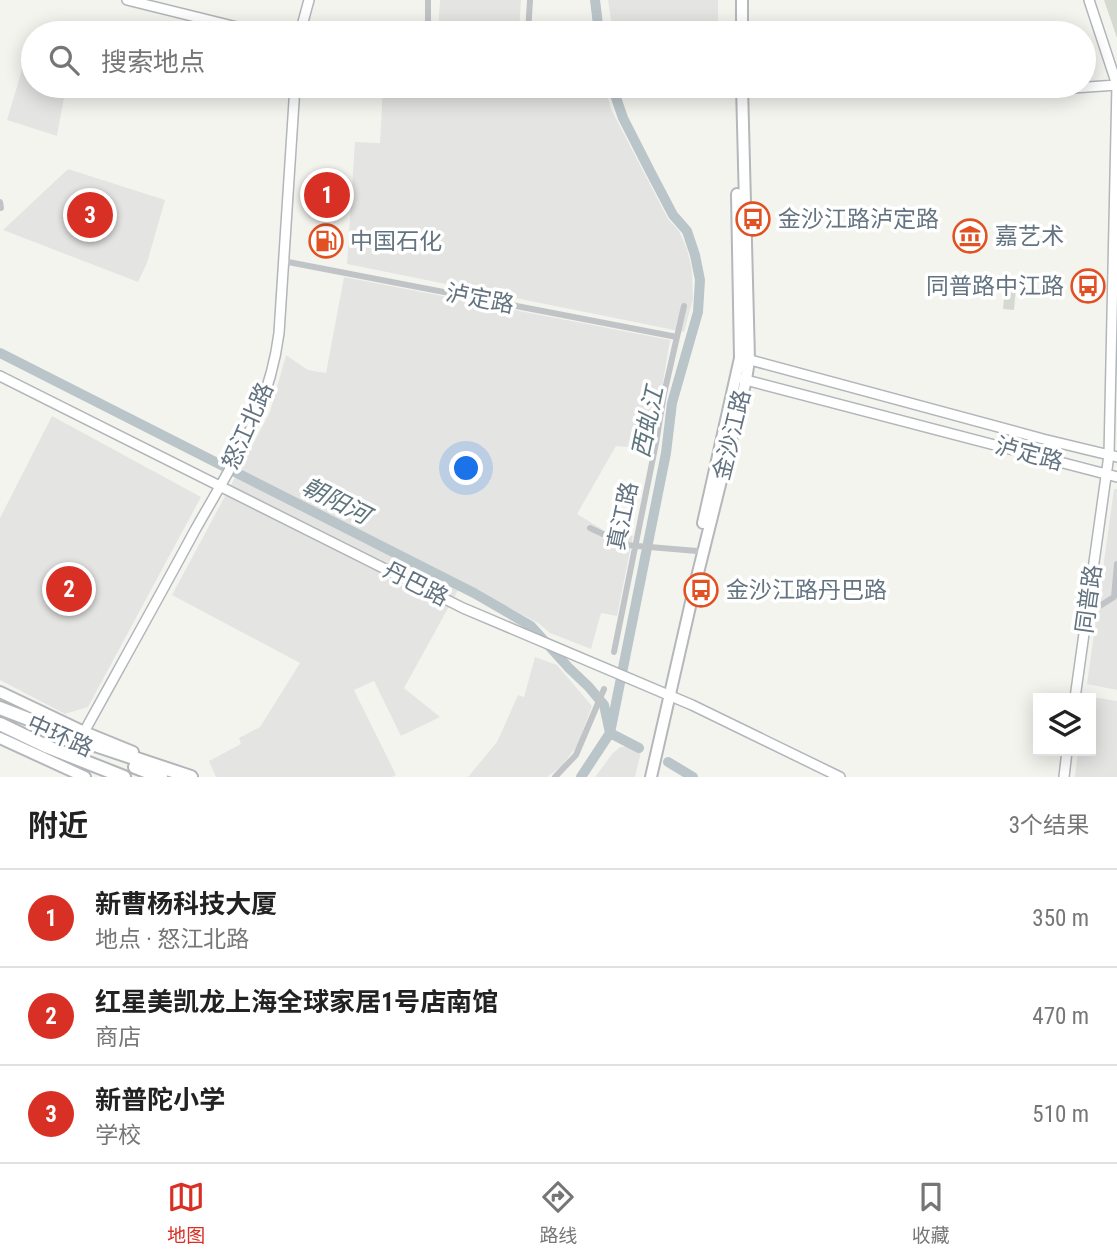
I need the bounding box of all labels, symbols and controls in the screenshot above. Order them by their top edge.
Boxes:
search box [21,21,1096,98]
icon: search [45,41,83,79]
text: 搜索地点 [101,47,205,77]
pin: 1 [304,169,350,221]
pin: 3 [67,189,113,241]
bus stop icon: 金沙江路泸定路 [734,200,772,238]
place label: 金沙江路泸定路 [778,206,939,233]
museum icon: 嘉艺术 [951,217,989,255]
fuel station icon: 中国石化 [307,222,345,260]
place label: 嘉艺术 [995,223,1064,250]
place label: 中国石化 [350,228,442,255]
bus stop icon: 同普路中江路 [1069,267,1107,305]
place label: 同普路中江路 [926,273,1064,300]
street label: 泸定路 [444,279,516,319]
street label: 怒江北路 [217,378,279,474]
water label: 西虬江 [627,381,670,460]
street label: 金沙江路 [708,387,756,483]
street label: 泸定路 [992,432,1066,476]
your location [449,451,483,485]
water label: 朝阳河 [298,472,378,532]
street label: 真江路 [603,479,643,553]
street label: 丹巴路 [379,556,453,612]
pin: 2 [46,563,92,615]
street label: 同普路 [1071,563,1107,635]
bus stop icon: 金沙江路丹巴路 [682,571,720,609]
place label: 金沙江路丹巴路 [726,577,887,604]
map controls [1033,693,1096,756]
button: layers [1033,693,1096,756]
street label: 中环路 [23,710,97,762]
text: 附近 [28,808,88,843]
text: 3个结果 [1009,812,1089,839]
text: 新曹杨科技大厦 [95,889,277,919]
text: 1 [45,905,57,932]
text: 350 m [1032,905,1089,932]
text: 地点 · 怒江北路 [95,926,249,953]
text: 红星美凯龙上海全球家居1号店南馆 [95,987,498,1017]
text: 2 [45,1003,57,1030]
text: 470 m [1032,1003,1089,1030]
text: 商店 [95,1024,141,1051]
text: 新普陀小学 [95,1085,225,1115]
text: 3 [45,1101,57,1128]
text: 510 m [1032,1101,1089,1128]
text: 学校 [95,1122,141,1149]
tab: 地图 [167,1178,205,1247]
tab: 路线 [539,1178,578,1247]
tab: 收藏 [912,1178,950,1247]

